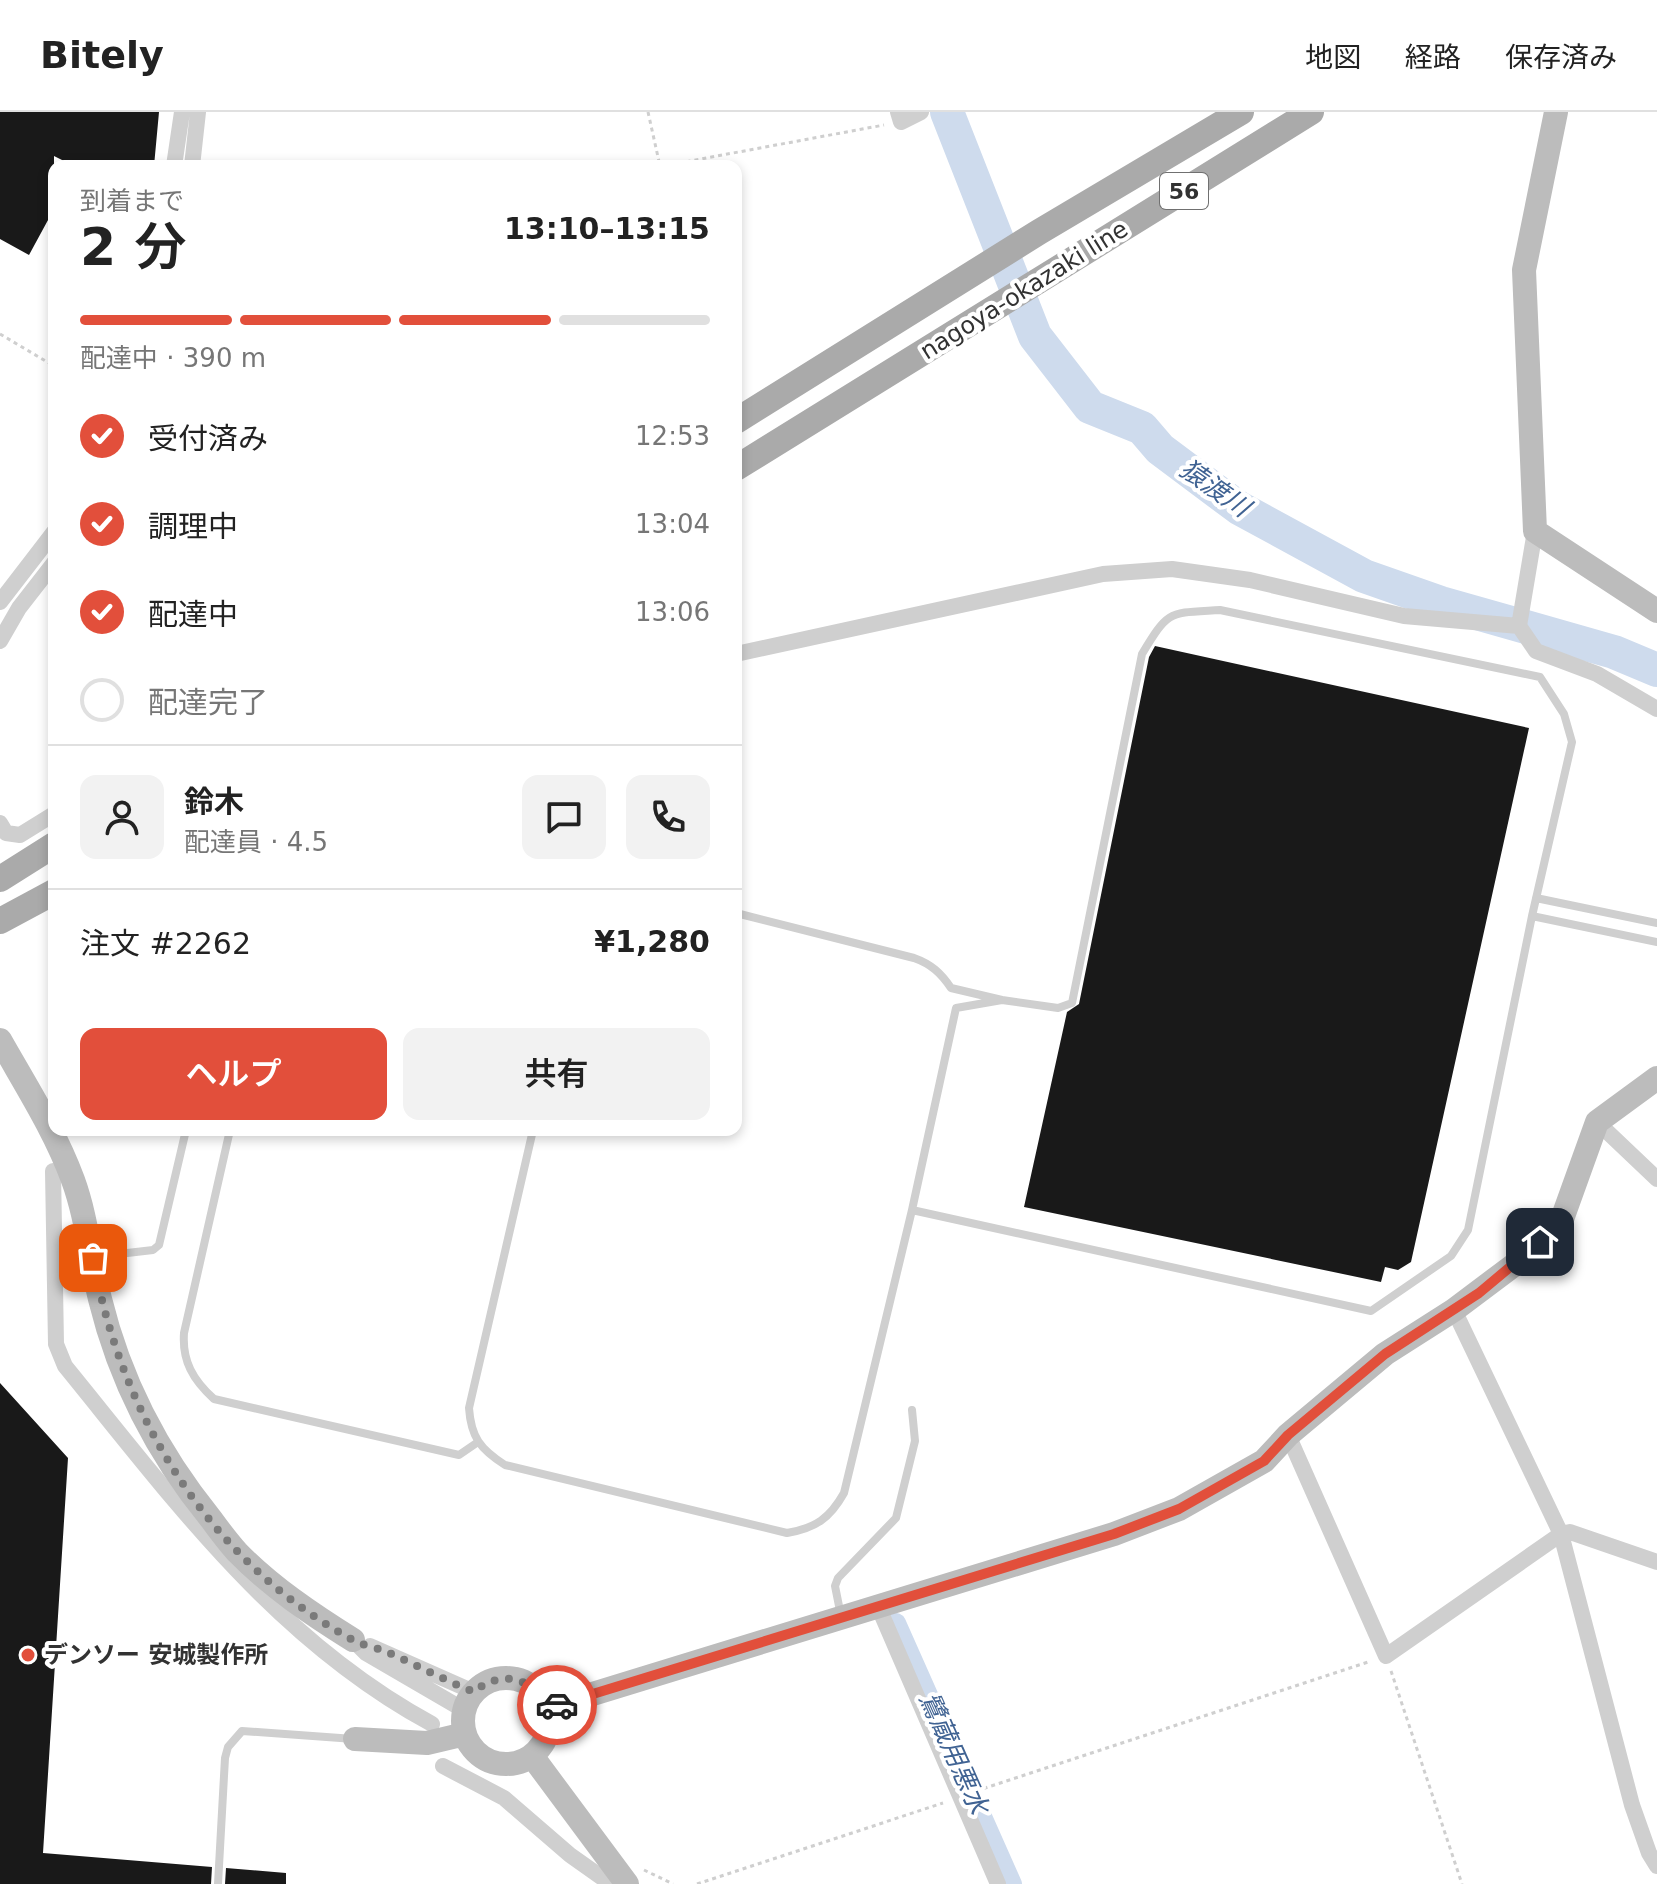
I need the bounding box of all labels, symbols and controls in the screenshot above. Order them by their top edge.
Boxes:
text: Bitely [40,33,164,77]
text: 地図 [1305,41,1361,74]
text: 経路 [1405,41,1461,74]
text: 保存済み [1505,41,1617,74]
road number: 56 [1160,173,1208,209]
text: 到着まで [80,186,184,216]
text: 13:10–13:15 [504,211,710,246]
street label: nagoya-okazaki line [915,215,1133,365]
text: 2 分 [80,217,186,277]
text: 配達中 · 390 m [80,343,266,373]
icon: check [80,414,124,458]
text: 受付済み [148,421,268,456]
text: 12:53 [635,421,710,451]
water label: 猿渡川 [1174,453,1258,524]
icon: check [80,502,124,546]
text: 調理中 [148,509,238,544]
text: 13:04 [635,509,710,539]
icon: check [80,590,124,634]
text: 配達中 [148,597,238,632]
text: 13:06 [635,597,710,627]
text: 配達完了 [148,685,268,720]
button: person [80,775,164,859]
button: chat [522,775,606,859]
button: phone [626,775,710,859]
text: 鈴木 [184,784,244,819]
text: 配達員 · 4.5 [184,827,328,857]
text: ¥1,280 [594,924,710,959]
text: 注文 #2262 [80,926,251,961]
button: ヘルプ [80,1028,387,1120]
button: 共有 [403,1028,710,1120]
pin [1506,1208,1574,1276]
icon: home [1518,1220,1562,1264]
pin [59,1224,127,1292]
icon: bag [71,1236,115,1280]
place label: デンソー 安城製作所 [44,1641,268,1669]
marker: デンソー 安城製作所 [19,1646,37,1664]
courier [517,1665,597,1745]
icon: car [535,1683,579,1727]
water label: 鷺蔵用悪水 [914,1688,995,1821]

